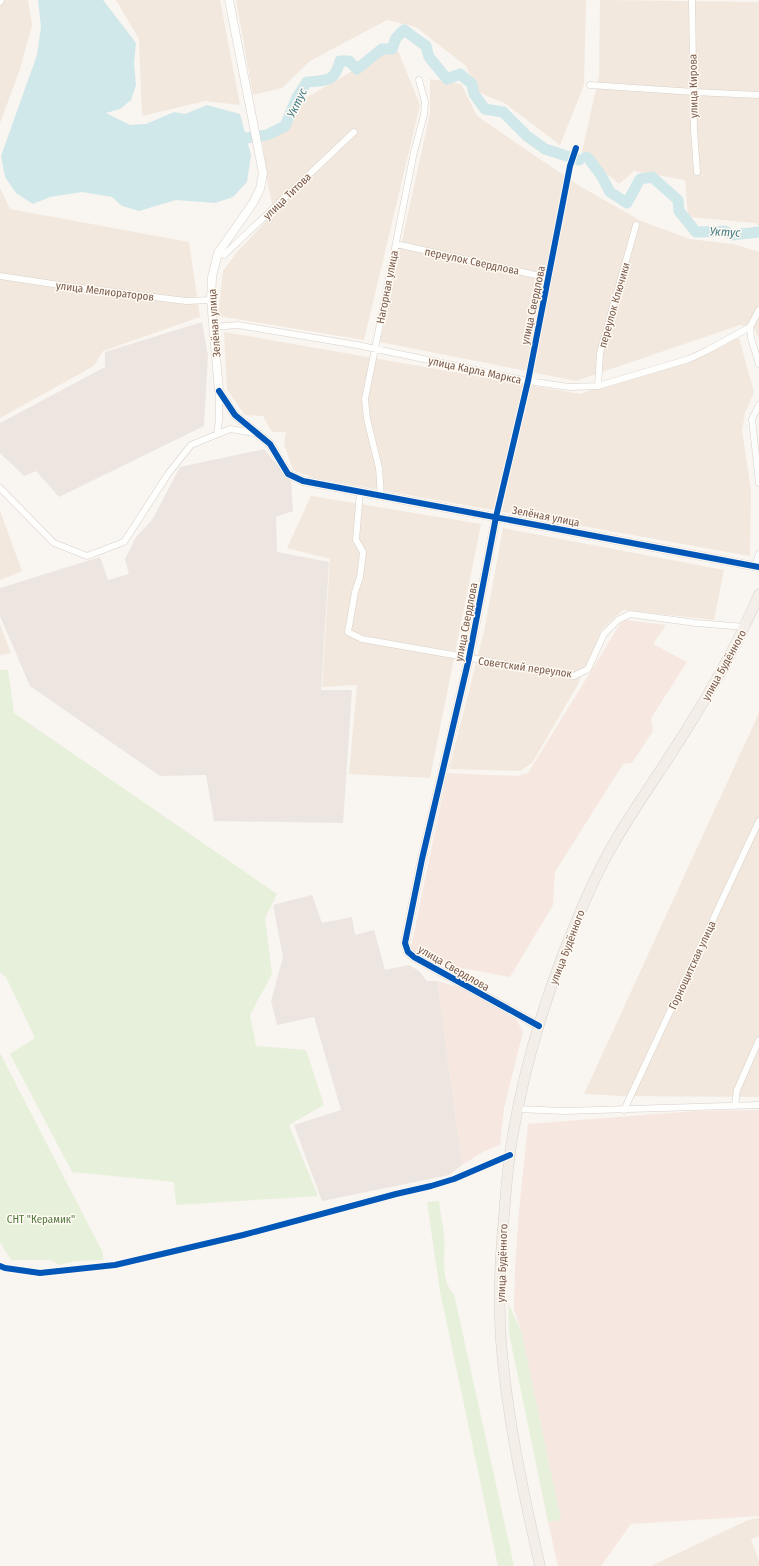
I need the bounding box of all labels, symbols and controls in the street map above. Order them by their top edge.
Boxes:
street label: улица Кирова [686,54,701,118]
water label: Уктус [284,85,310,120]
street label: улица Титова [261,170,314,222]
water label: Уктус [709,224,742,240]
street label: переулок Свердлова [423,245,520,278]
street label: Нагорная улица [374,249,401,325]
street label: переулок Ключики [596,261,633,349]
street label: улица Свердлова [519,265,548,346]
street label: улица Мелиораторов [55,279,155,304]
street label: Зелёная улица [206,288,223,358]
street label: улица Карла Маркса [427,354,523,387]
street label: Зелёная улица [511,504,581,529]
street label: улица Свердлова [452,582,481,663]
street label: улица Будённого [700,627,749,703]
street label: Советский переулок [477,655,573,681]
street label: улица Будённого [547,908,588,986]
street label: Горнощитская улица [666,919,719,1011]
street label: улица Свердлова [416,943,492,994]
park label: СНТ "Керамик" [7,1213,75,1226]
street label: улица Будённого [495,1223,510,1303]

